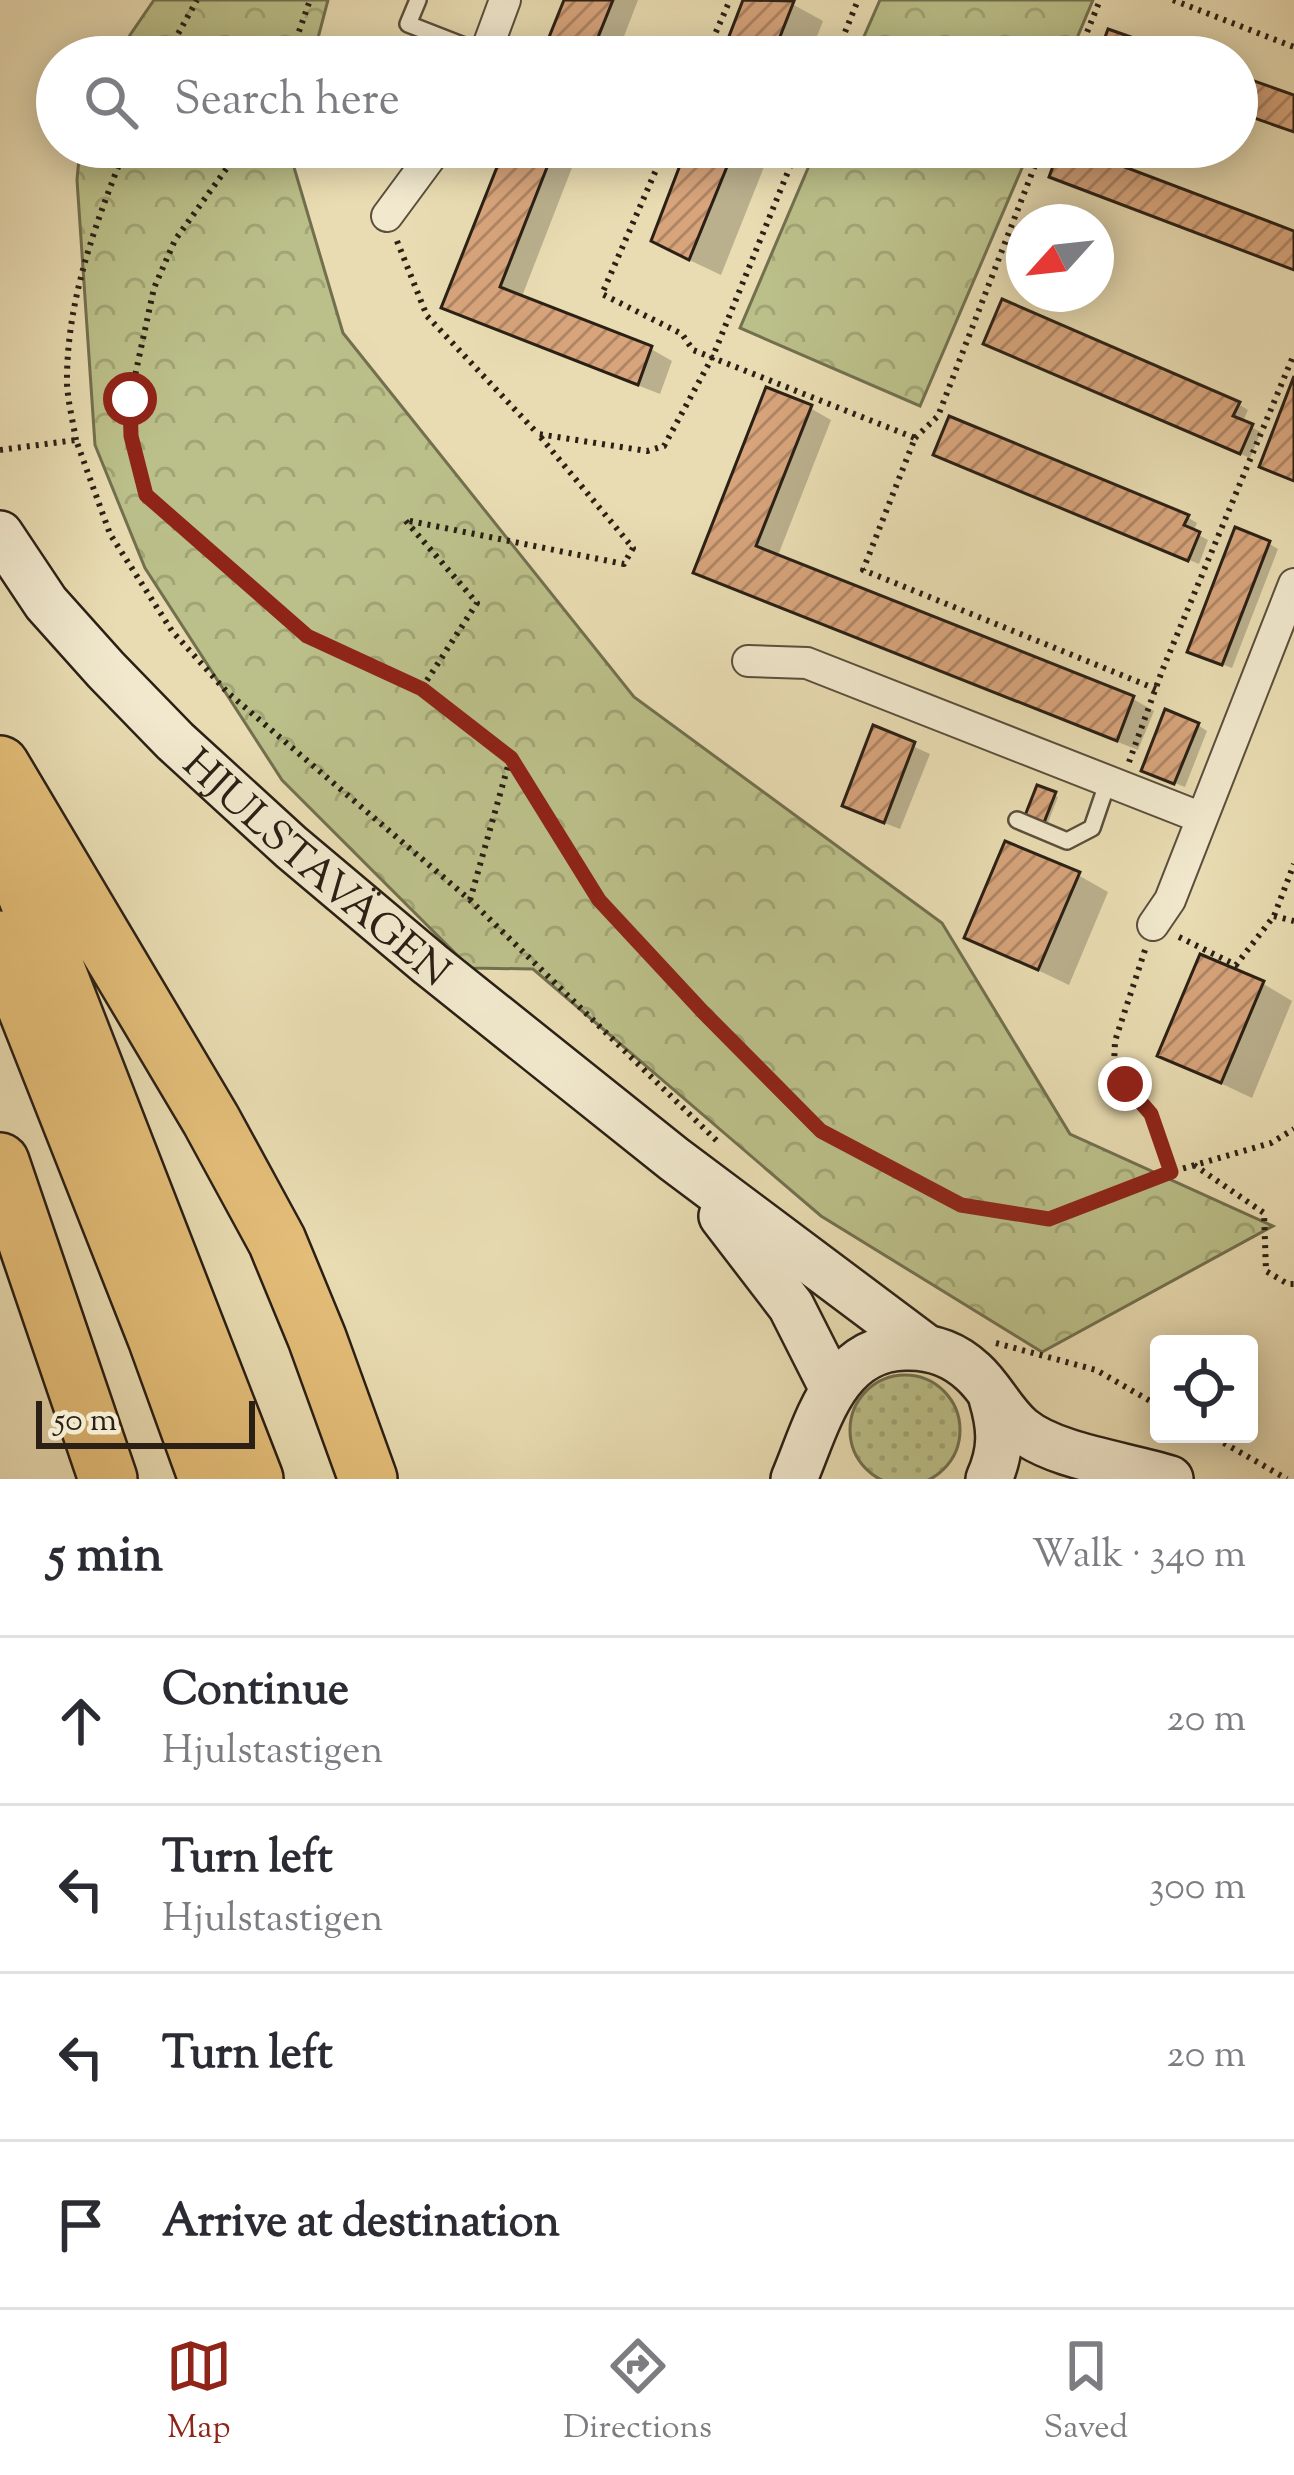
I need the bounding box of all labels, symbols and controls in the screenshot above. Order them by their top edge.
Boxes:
search box [36,36,1258,168]
icon: search [78,69,144,135]
text: Search here [174,70,400,135]
north arrow [1006,204,1114,312]
route start [103,372,157,426]
street label: HJULSTAVÄGEN [167,737,461,1004]
route end [1098,1057,1152,1111]
map controls [1150,1335,1258,1443]
button: locate [1150,1335,1258,1443]
scale bar [36,1395,255,1448]
text: 50 m [54,1398,117,1446]
text: 5 min [48,1521,163,1594]
text: Walk · 340 m [1032,1529,1246,1585]
text: Continue [162,1660,349,1725]
icon: ahead [48,1688,114,1754]
text: 20 m [1167,1693,1246,1749]
text: Hjulstastigen [162,1725,383,1781]
text: Turn left [162,1828,333,1893]
icon: left [48,1856,114,1922]
text: 300 m [1149,1861,1246,1917]
text: Hjulstastigen [162,1893,383,1949]
icon: left [48,2024,114,2090]
text: Turn left [162,2024,333,2089]
text: 20 m [1167,2029,1246,2085]
icon: arrive [48,2192,114,2258]
text: Arrive at destination [162,2192,560,2257]
tab: Map [166,2333,232,2453]
tab: Directions [563,2333,712,2453]
tab: Saved [1044,2333,1128,2453]

